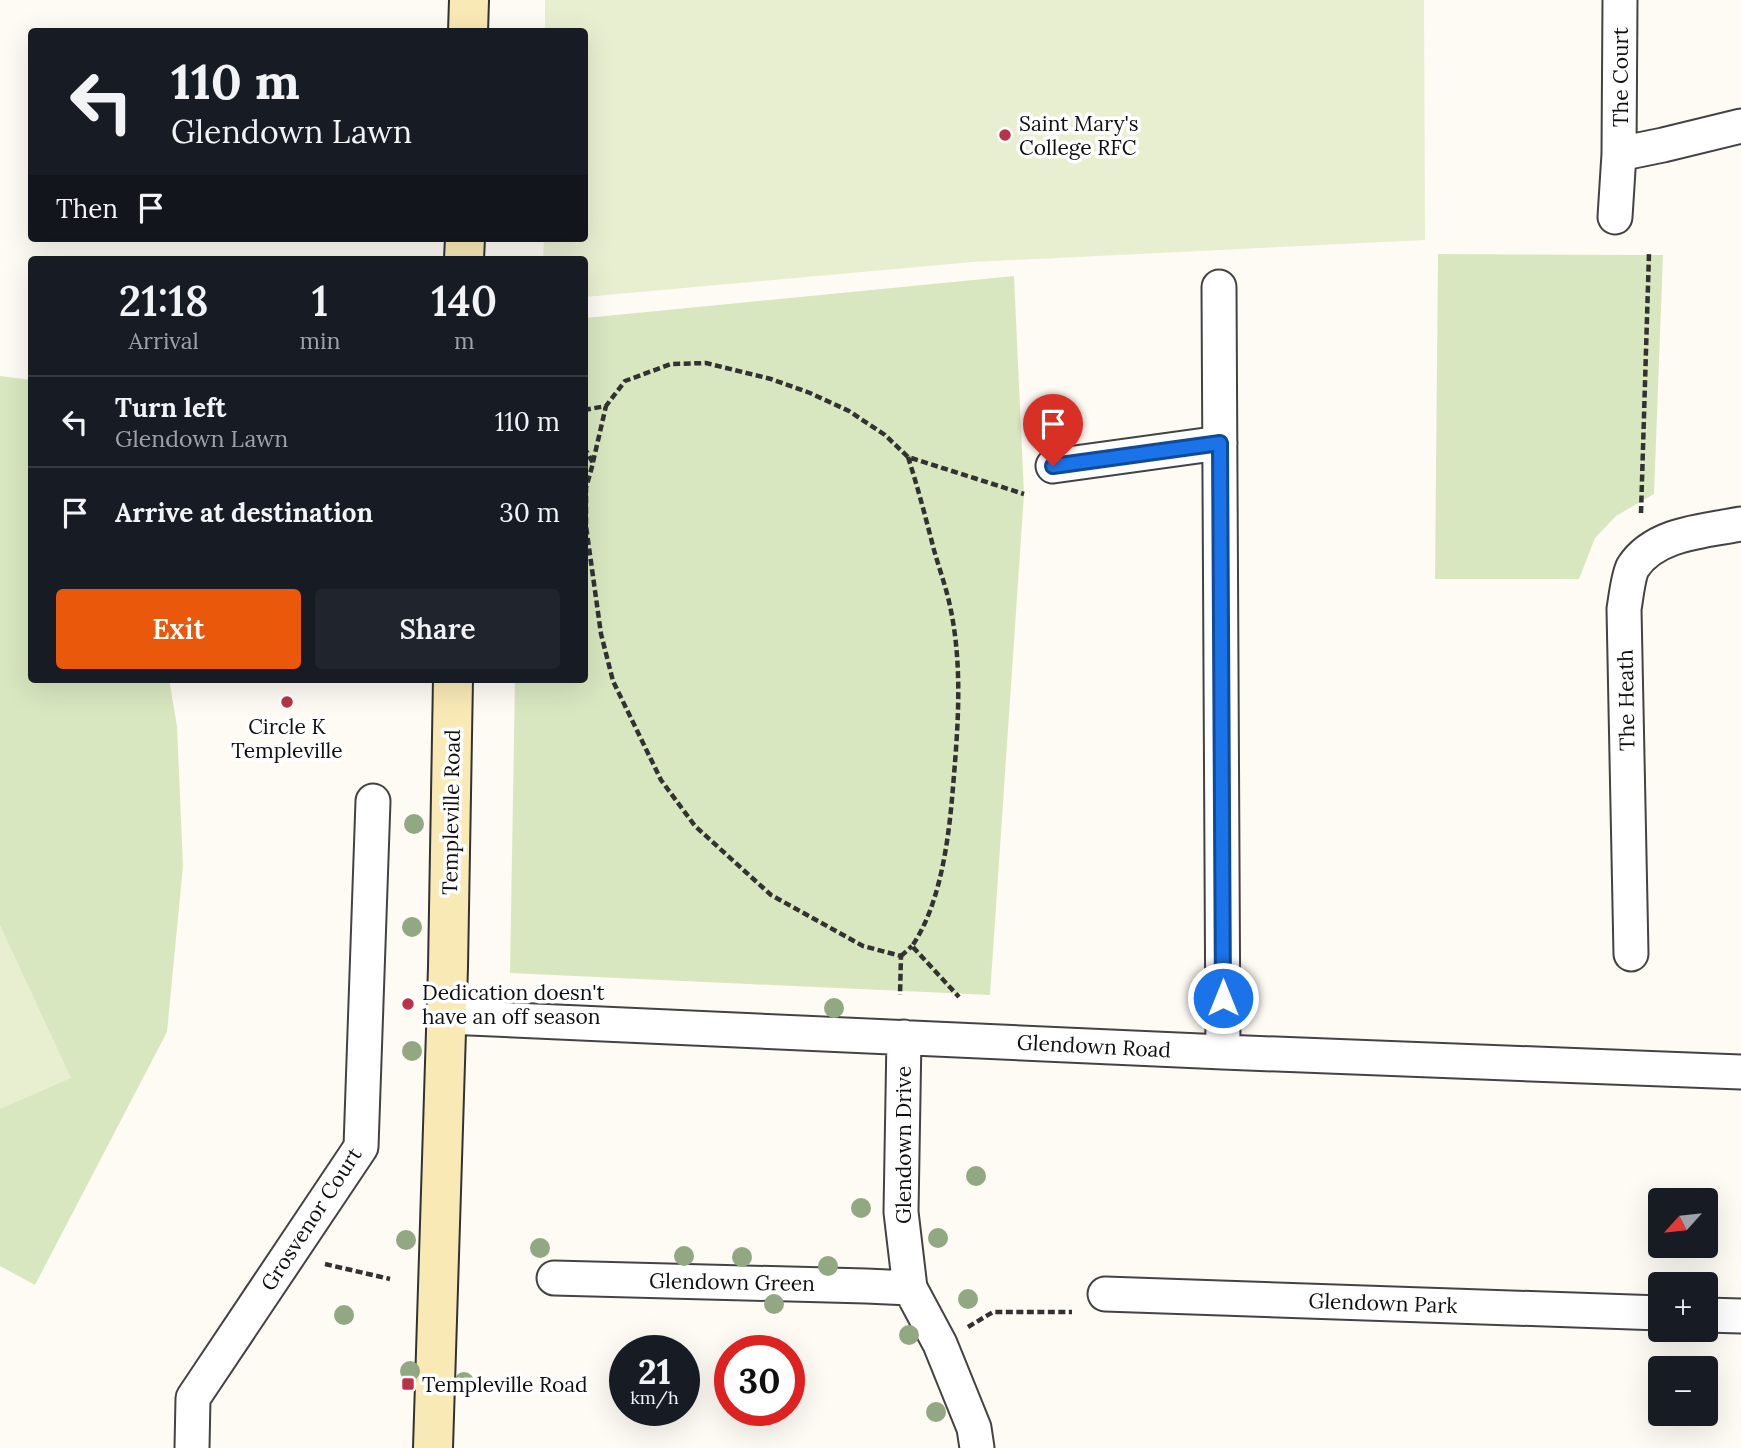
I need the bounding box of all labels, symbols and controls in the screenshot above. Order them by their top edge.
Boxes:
street label: The Court [1607,26,1634,127]
text: 110 m [171,50,300,112]
icon: left [56,56,147,147]
place label: Saint Mary's College RFC [1019,110,1139,161]
text: Glendown Lawn [171,111,412,152]
marker: Saint Mary's College RFC [997,127,1013,143]
icon: arrive [132,189,170,227]
text: Then [56,192,118,225]
text: 21:18 [119,274,209,328]
text: 1 [312,274,328,328]
text: 140 [431,274,497,328]
text: Arrival [129,326,199,355]
text: min [299,326,340,355]
text: m [454,326,475,355]
text: Turn left [115,391,226,424]
pin [1023,394,1083,466]
icon: left [56,403,94,441]
text: 110 m [495,405,560,438]
icon: arrive [1034,405,1072,443]
text: Glendown Lawn [115,424,288,453]
icon: arrive [56,494,94,532]
text: Arrive at destination [115,496,373,529]
text: 30 m [499,496,560,529]
button: Exit [56,589,301,669]
button: Share [315,589,560,669]
street label: The Heath [1612,649,1640,751]
marker: Circle K Templeville [279,694,295,710]
place label: Circle K Templeville [231,713,343,764]
street label: Templeville Road [436,729,466,895]
position arrow [1186,961,1260,1035]
place label: Dedication doesn't have an off season [422,979,606,1030]
marker: Dedication doesn't have an off season [400,996,416,1012]
street label: Glendown Road [1016,1028,1172,1064]
street label: Glendown Drive [890,1066,917,1224]
street label: Grosvenor Court [255,1142,368,1296]
north arrow [1648,1188,1718,1258]
map controls [1648,1188,1718,1426]
street label: Glendown Green [649,1267,815,1297]
button: + [1648,1272,1718,1342]
street label: Glendown Park [1308,1287,1459,1319]
speed limit sign: 30 [714,1335,805,1426]
text: 21 [638,1349,671,1394]
button: − [1648,1356,1718,1426]
place label: Templeville Road [422,1371,588,1398]
marker: Templeville Road [400,1376,416,1392]
text: km/h [630,1386,679,1409]

